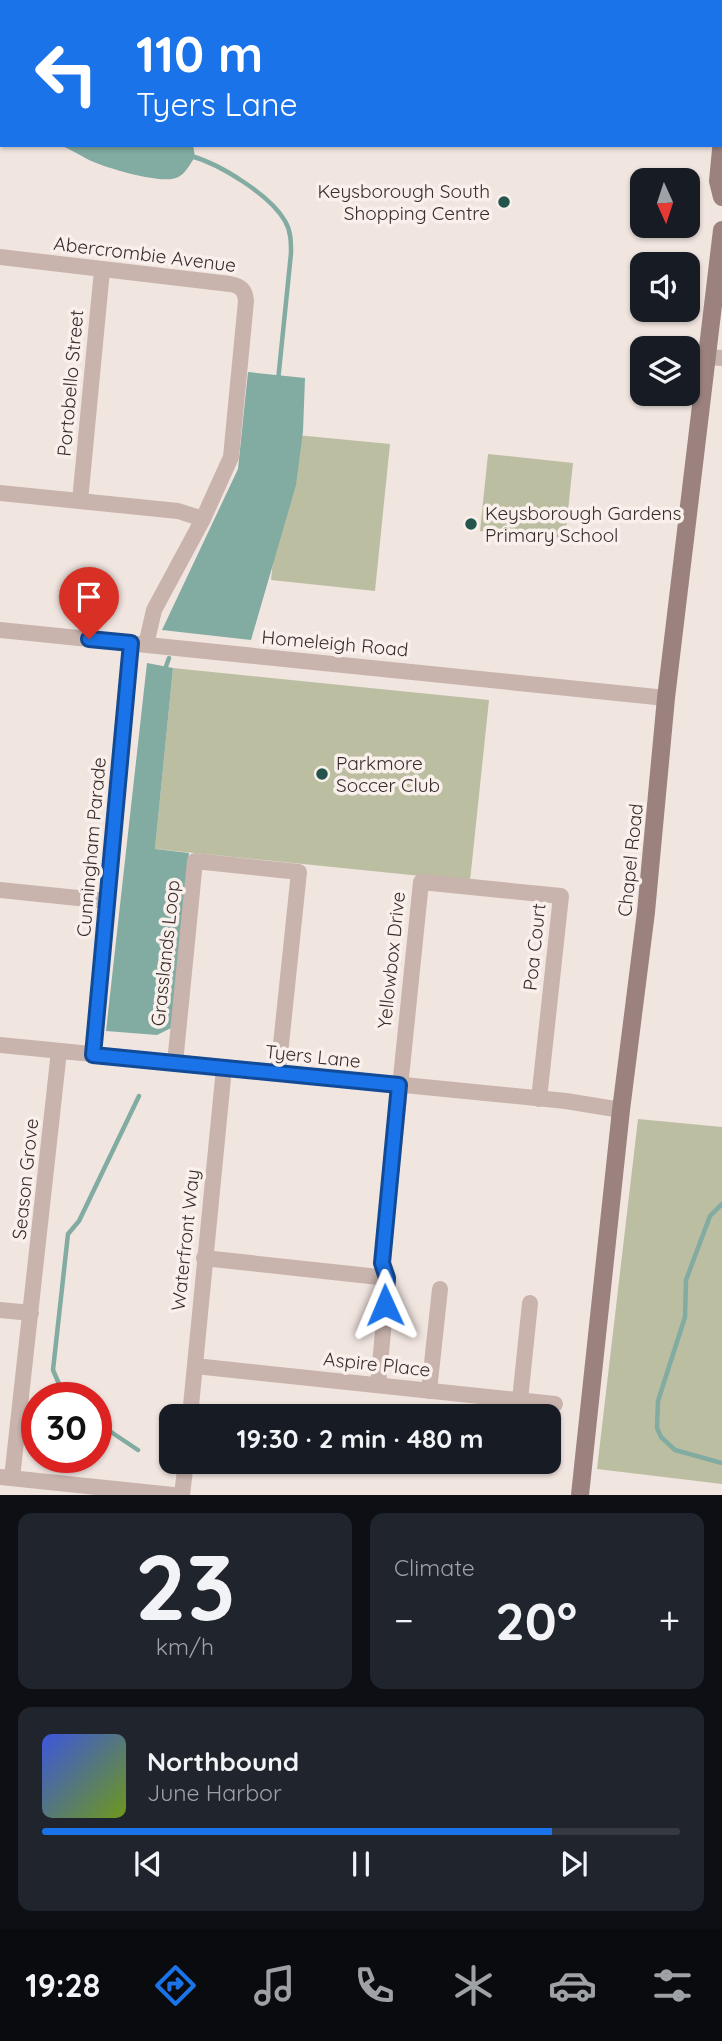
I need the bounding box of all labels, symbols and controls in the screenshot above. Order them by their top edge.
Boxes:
text: 110 m [136,23,263,84]
icon: left [21,28,112,119]
text: Tyers Lane [136,84,298,124]
north arrow [630,168,700,238]
map controls [630,168,700,406]
place label: Keysborough South Shopping Centre [317,179,490,225]
marker: Keysborough South Shopping Centre [496,194,512,210]
street label: Abercrombie Avenue [52,231,238,277]
button: sound [630,252,700,322]
street label: Portobello Street [52,309,88,457]
button: layers [630,336,700,406]
place label: Keysborough Gardens Primary School [485,501,682,547]
marker: Keysborough Gardens Primary School [463,516,479,532]
pin [59,567,119,639]
icon: arrive [70,578,108,616]
street label: Homeleigh Road [261,625,409,661]
place label: Parkmore Soccer Club [336,751,440,797]
street label: Cunningham Parade [71,756,111,938]
marker: Parkmore Soccer Club [314,766,330,782]
street label: Chapel Road [612,802,648,918]
street label: Grasslands Loop [145,879,185,1027]
street label: Yellowbox Drive [372,890,410,1030]
street label: Poa Court [517,902,551,992]
street label: Tyers Lane [264,1039,362,1073]
street label: Season Grove [7,1117,43,1241]
street label: Waterfront Way [166,1168,204,1312]
position arrow [348,1268,422,1342]
street label: Aspire Place [322,1346,432,1382]
speed limit sign: 30 [21,1382,112,1473]
text: 19:30 · 2 min · 480 m [236,1422,484,1455]
text: 23 [135,1529,235,1643]
text: Climate [394,1553,475,1582]
text: 20° [495,1588,577,1653]
text: − [394,1596,414,1644]
text: + [659,1596,680,1644]
text: km/h [156,1632,214,1661]
text: Northbound [147,1745,299,1778]
text: June Harbor [147,1778,282,1807]
icon: previous [129,1845,167,1883]
icon: pause [342,1845,380,1883]
icon: next [555,1845,593,1883]
icon: directions [151,1961,200,2010]
icon: music [250,1961,299,2010]
icon: phone [350,1961,399,2010]
icon: climate [449,1961,498,2010]
icon: car [548,1961,597,2010]
icon: filters [648,1961,697,2010]
text: 19:28 [25,1965,100,2005]

